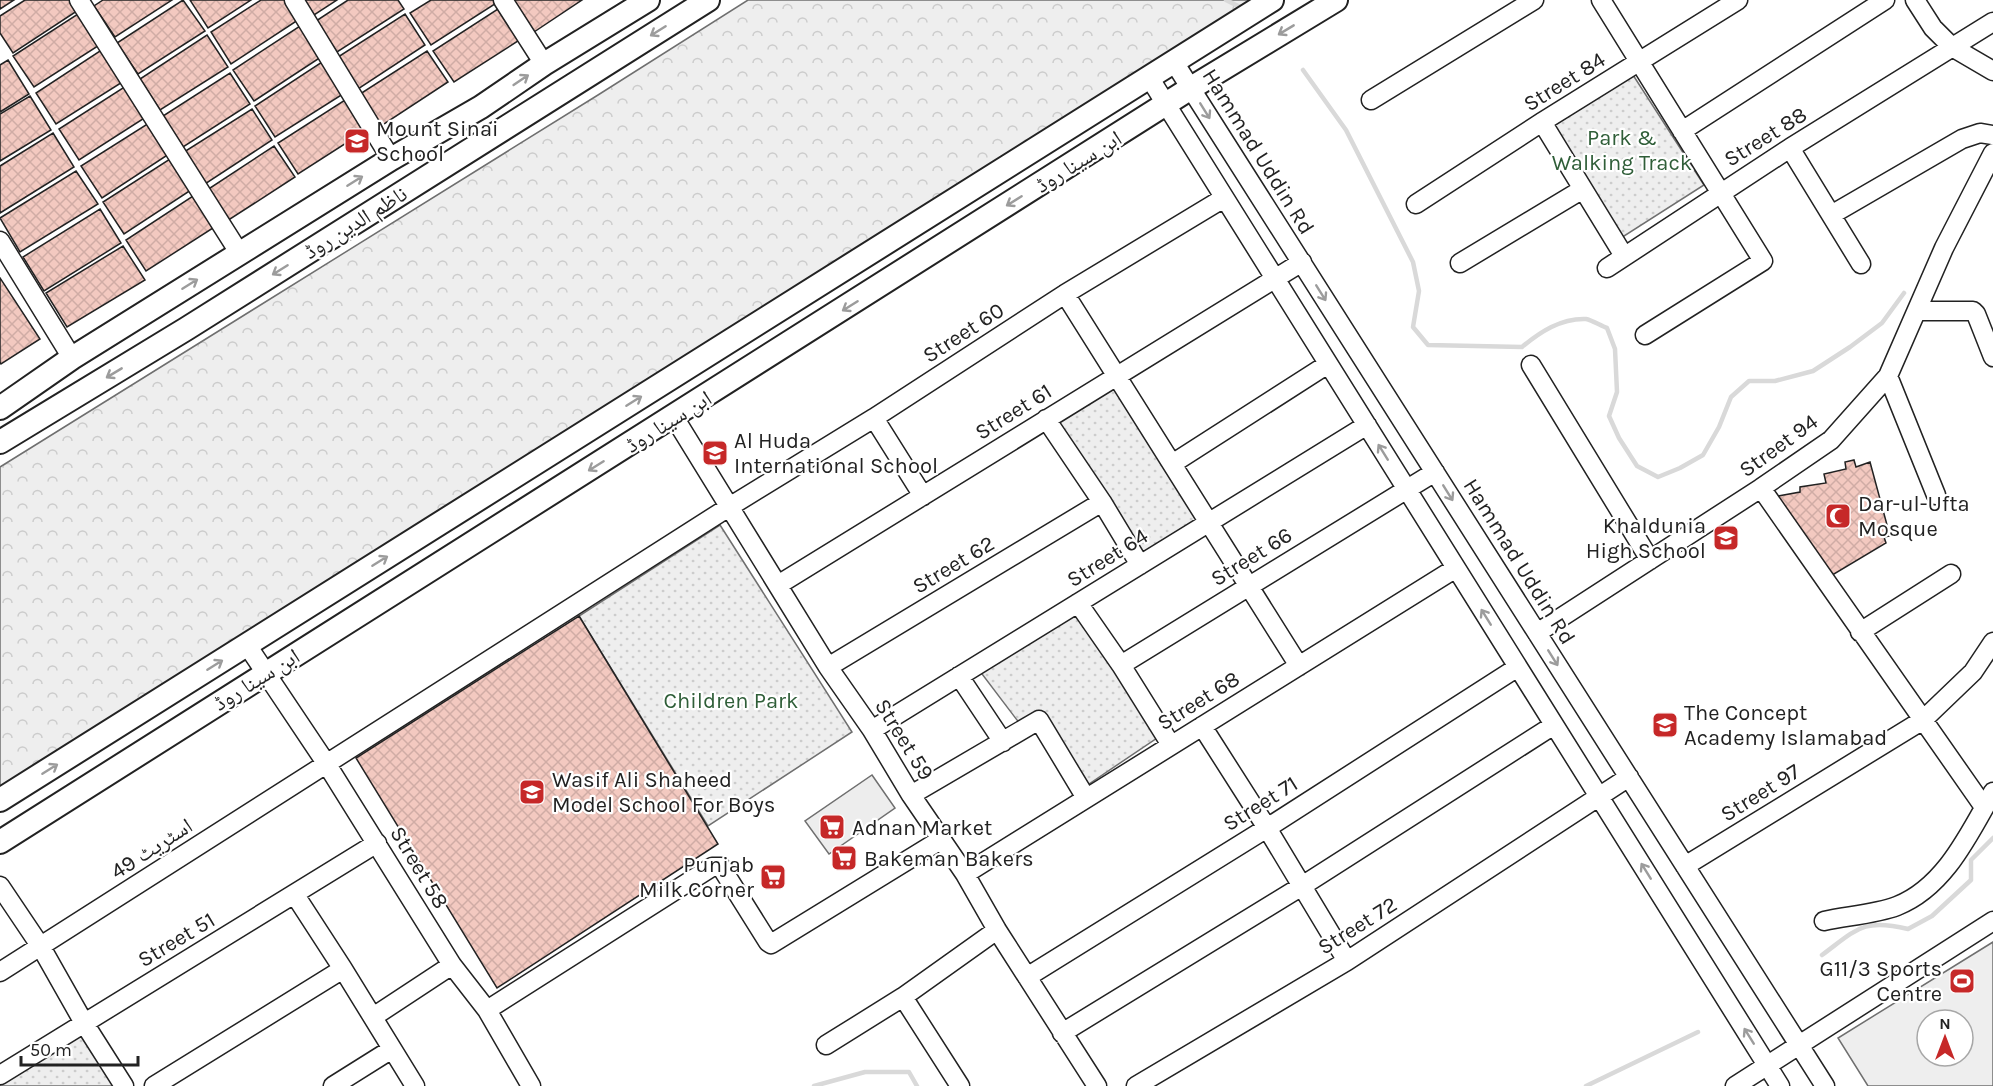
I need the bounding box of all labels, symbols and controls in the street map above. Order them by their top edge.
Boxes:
one-way arrow [1278,25,1295,37]
one-way arrow [650,26,667,38]
street label: Street 84 [1519,47,1610,117]
street label: Hammad Uddin Rd [1197,64,1320,239]
one-way arrow [513,73,530,86]
street label: Street 88 [1719,101,1812,172]
one-way arrow [1200,102,1212,119]
place label: Mount Sinai School [376,116,499,167]
street label: ابن سینا روڈ [1031,125,1127,199]
park label: Park & Walking Track [1552,125,1692,176]
school or university icon: Mount Sinai School [342,126,372,156]
one-way arrow [346,175,363,187]
street label: ناظم الدین روڈ [299,181,412,266]
one-way arrow [1006,195,1023,208]
one-way arrow [272,264,289,276]
one-way arrow [181,278,198,290]
one-way arrow [1316,284,1328,301]
street label: Street 60 [918,297,1009,369]
one-way arrow [842,300,859,312]
one-way arrow [106,367,123,379]
street label: Street 61 [970,378,1057,446]
street label: ابن سینا روڈ [621,385,717,459]
one-way arrow [625,395,642,407]
street label: Street 94 [1734,409,1823,483]
place label: Al Huda International School [734,428,938,479]
school or university icon: Al Huda International School [700,438,730,468]
one-way arrow [1377,444,1389,460]
one-way arrow [588,460,605,472]
street label: Hammad Uddin Rd [1458,474,1581,649]
one-way arrow [1443,484,1455,501]
place label: Dar-ul-Ufta Mosque [1858,491,1970,542]
mosque icon: Dar-ul-Ufta Mosque [1823,501,1853,531]
place label: Khaldunia High School [1586,513,1706,564]
street label: Street 66 [1206,522,1297,592]
street label: Street 64 [1062,523,1153,593]
school or university icon: Khaldunia High School [1711,523,1741,553]
street label: Street 62 [908,530,999,599]
one-way arrow [371,555,388,567]
one-way arrow [1480,609,1492,626]
street label: ابن سینا روڈ [209,643,305,717]
one-way arrow [1547,649,1559,666]
one-way arrow [206,658,223,671]
street label: Street 68 [1153,666,1244,736]
park label: Children Park [664,688,798,714]
street label: Street 59 [869,694,939,785]
place label: The Concept Academy Islamabad [1684,700,1887,751]
school or university icon: The Concept Academy Islamabad [1650,710,1680,740]
street label: Street 97 [1716,758,1805,827]
one-way arrow [41,762,58,775]
place label: Wasif Ali Shaheed Model School For Boys [552,767,775,818]
street label: Street 71 [1218,771,1303,837]
school or university icon: Wasif Ali Shaheed Model School For Boys [517,777,547,807]
supermarket icon: Adnan Market [817,812,847,842]
street label: اسٹریٹ 49 [106,813,197,885]
place label: Adnan Market [852,815,992,841]
street label: Street 58 [384,822,454,913]
supermarket icon: Bakeman Bakers [829,843,859,873]
place label: Bakeman Bakers [864,846,1034,872]
place label: Punjab Milk Corner [639,852,754,903]
supermarket icon: Punjab Milk Corner [758,862,788,892]
one-way arrow [1639,863,1651,880]
street label: Street 72 [1313,891,1402,960]
street label: Street 51 [133,907,220,973]
place label: G11/3 Sports Centre [1820,956,1942,1007]
sports icon: G11/3 Sports Centre [1947,966,1977,996]
north arrow [1915,1008,1975,1068]
text: N [1939,1014,1951,1033]
one-way arrow [1743,1028,1756,1045]
scale bar [21,1029,138,1067]
text: 50 m [30,1039,72,1061]

